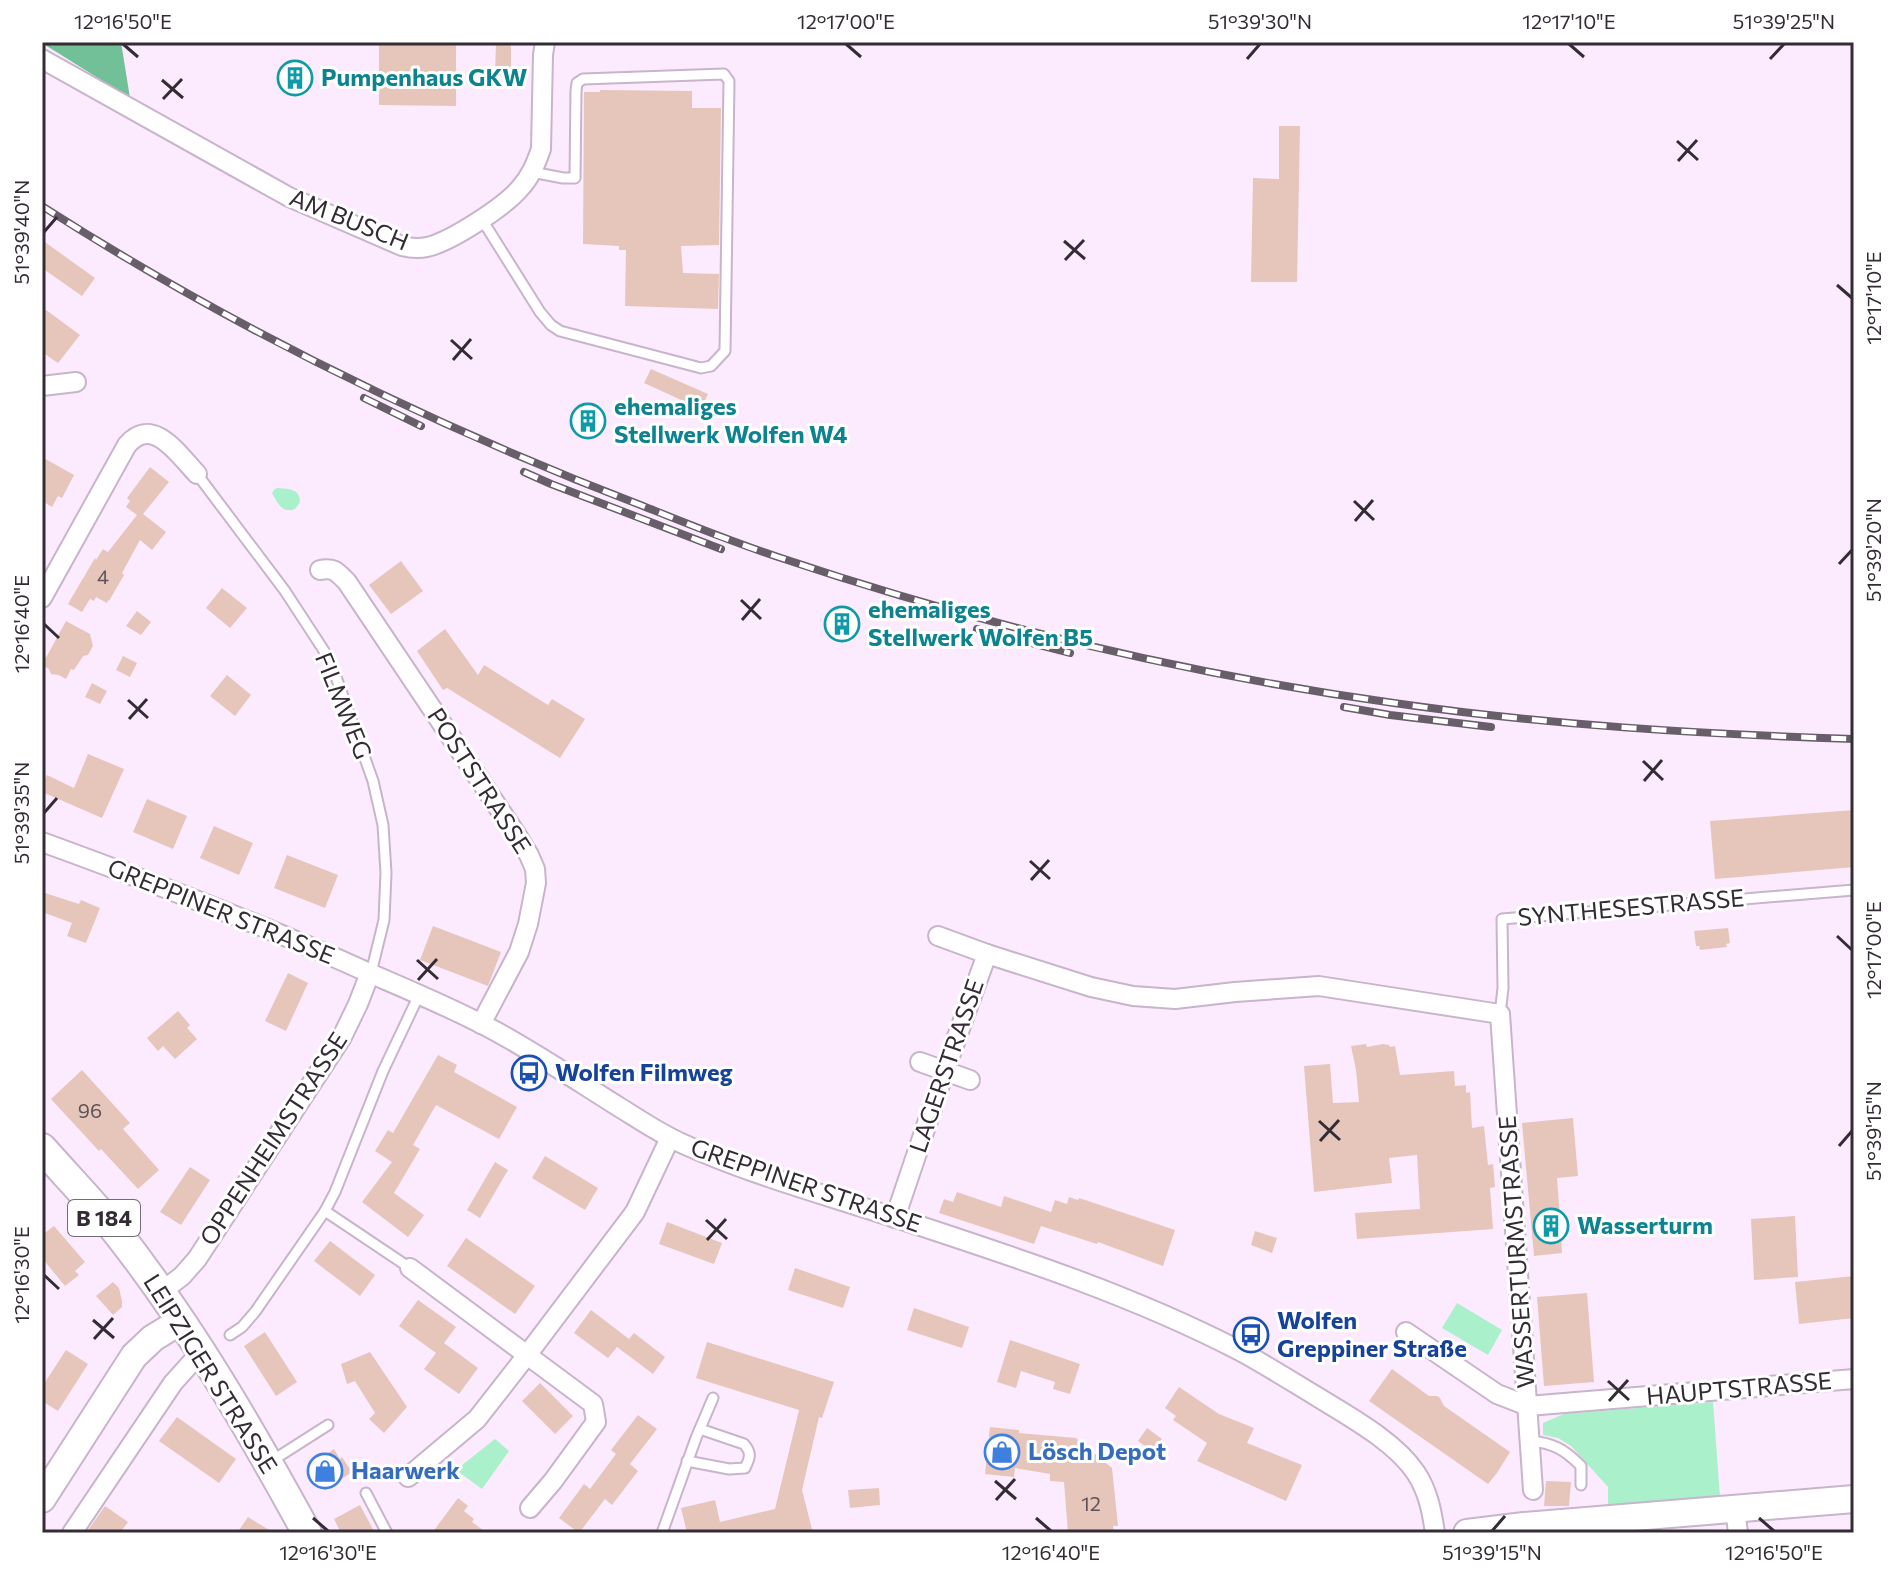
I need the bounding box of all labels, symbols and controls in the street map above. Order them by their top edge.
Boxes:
text: 12°16'50"E [74,9,172,33]
text: 12°17'00"E [797,9,895,33]
text: 51°39'30"N [1208,9,1312,33]
text: 12°17'10"E [1522,9,1616,33]
text: 51°39'25"N [1733,9,1835,33]
building icon: Pumpenhaus GKW [276,59,314,97]
place label: Pumpenhaus GKW [321,62,527,91]
text: 51°39'40"N [9,180,33,284]
street label: AM BUSCH [286,182,413,256]
text: 12°17'10"E [1861,251,1885,345]
place label: ehemaliges Stellwerk Wolfen W4 [614,391,848,448]
building icon: ehemaliges Stellwerk Wolfen W4 [569,402,607,440]
text: 51°39'20"N [1861,498,1885,602]
house number: 4 [97,564,109,588]
text: 12°16'40"E [9,575,33,673]
place label: ehemaliges Stellwerk Wolfen B5 [868,594,1093,651]
building icon: ehemaliges Stellwerk Wolfen B5 [823,605,861,643]
street label: FILMWEG [310,648,379,763]
street label: POSTSTRASSE [422,702,538,859]
text: 51°39'35"N [9,762,33,864]
street label: GREPPINER STRASSE [104,852,339,969]
street label: SYNTHESESTRASSE [1516,882,1745,931]
text: 12°17'00"E [1861,901,1885,999]
street label: LAGERSTRASSE [902,975,989,1156]
street label: OPPENHEIMSTRASSE [193,1026,352,1250]
bus stop icon: Wolfen Filmweg [510,1054,548,1092]
place label: Wolfen Filmweg [555,1057,733,1086]
text: 51°39'15"N [1861,1081,1885,1181]
house number: 96 [78,1098,102,1122]
street label: WASSERTURMSTRASSE [1492,1115,1540,1390]
street label: GREPPINER STRASSE [687,1131,926,1238]
road number: B 184 [68,1200,140,1236]
building icon: Wasserturm [1532,1207,1570,1245]
place label: Wasserturm [1577,1210,1713,1239]
text: 12°16'30"E [9,1226,33,1324]
street label: LEIPZIGER STRASSE [138,1268,284,1478]
place label: Wolfen Greppiner Straße [1277,1305,1467,1362]
bus stop icon: Wolfen Greppiner Straße [1232,1316,1270,1354]
street label: HAUPTSTRASSE [1645,1365,1833,1410]
shop icon: Lösch Depot [983,1433,1021,1471]
place label: Lösch Depot [1028,1436,1166,1465]
shop icon: Haarwerk [306,1452,344,1490]
place label: Haarwerk [351,1455,460,1484]
house number: 12 [1081,1491,1101,1515]
text: 12°16'30"E [279,1540,377,1564]
text: 12°16'40"E [1002,1540,1100,1564]
text: 51°39'15"N [1442,1540,1542,1564]
text: 12°16'50"E [1725,1540,1823,1564]

